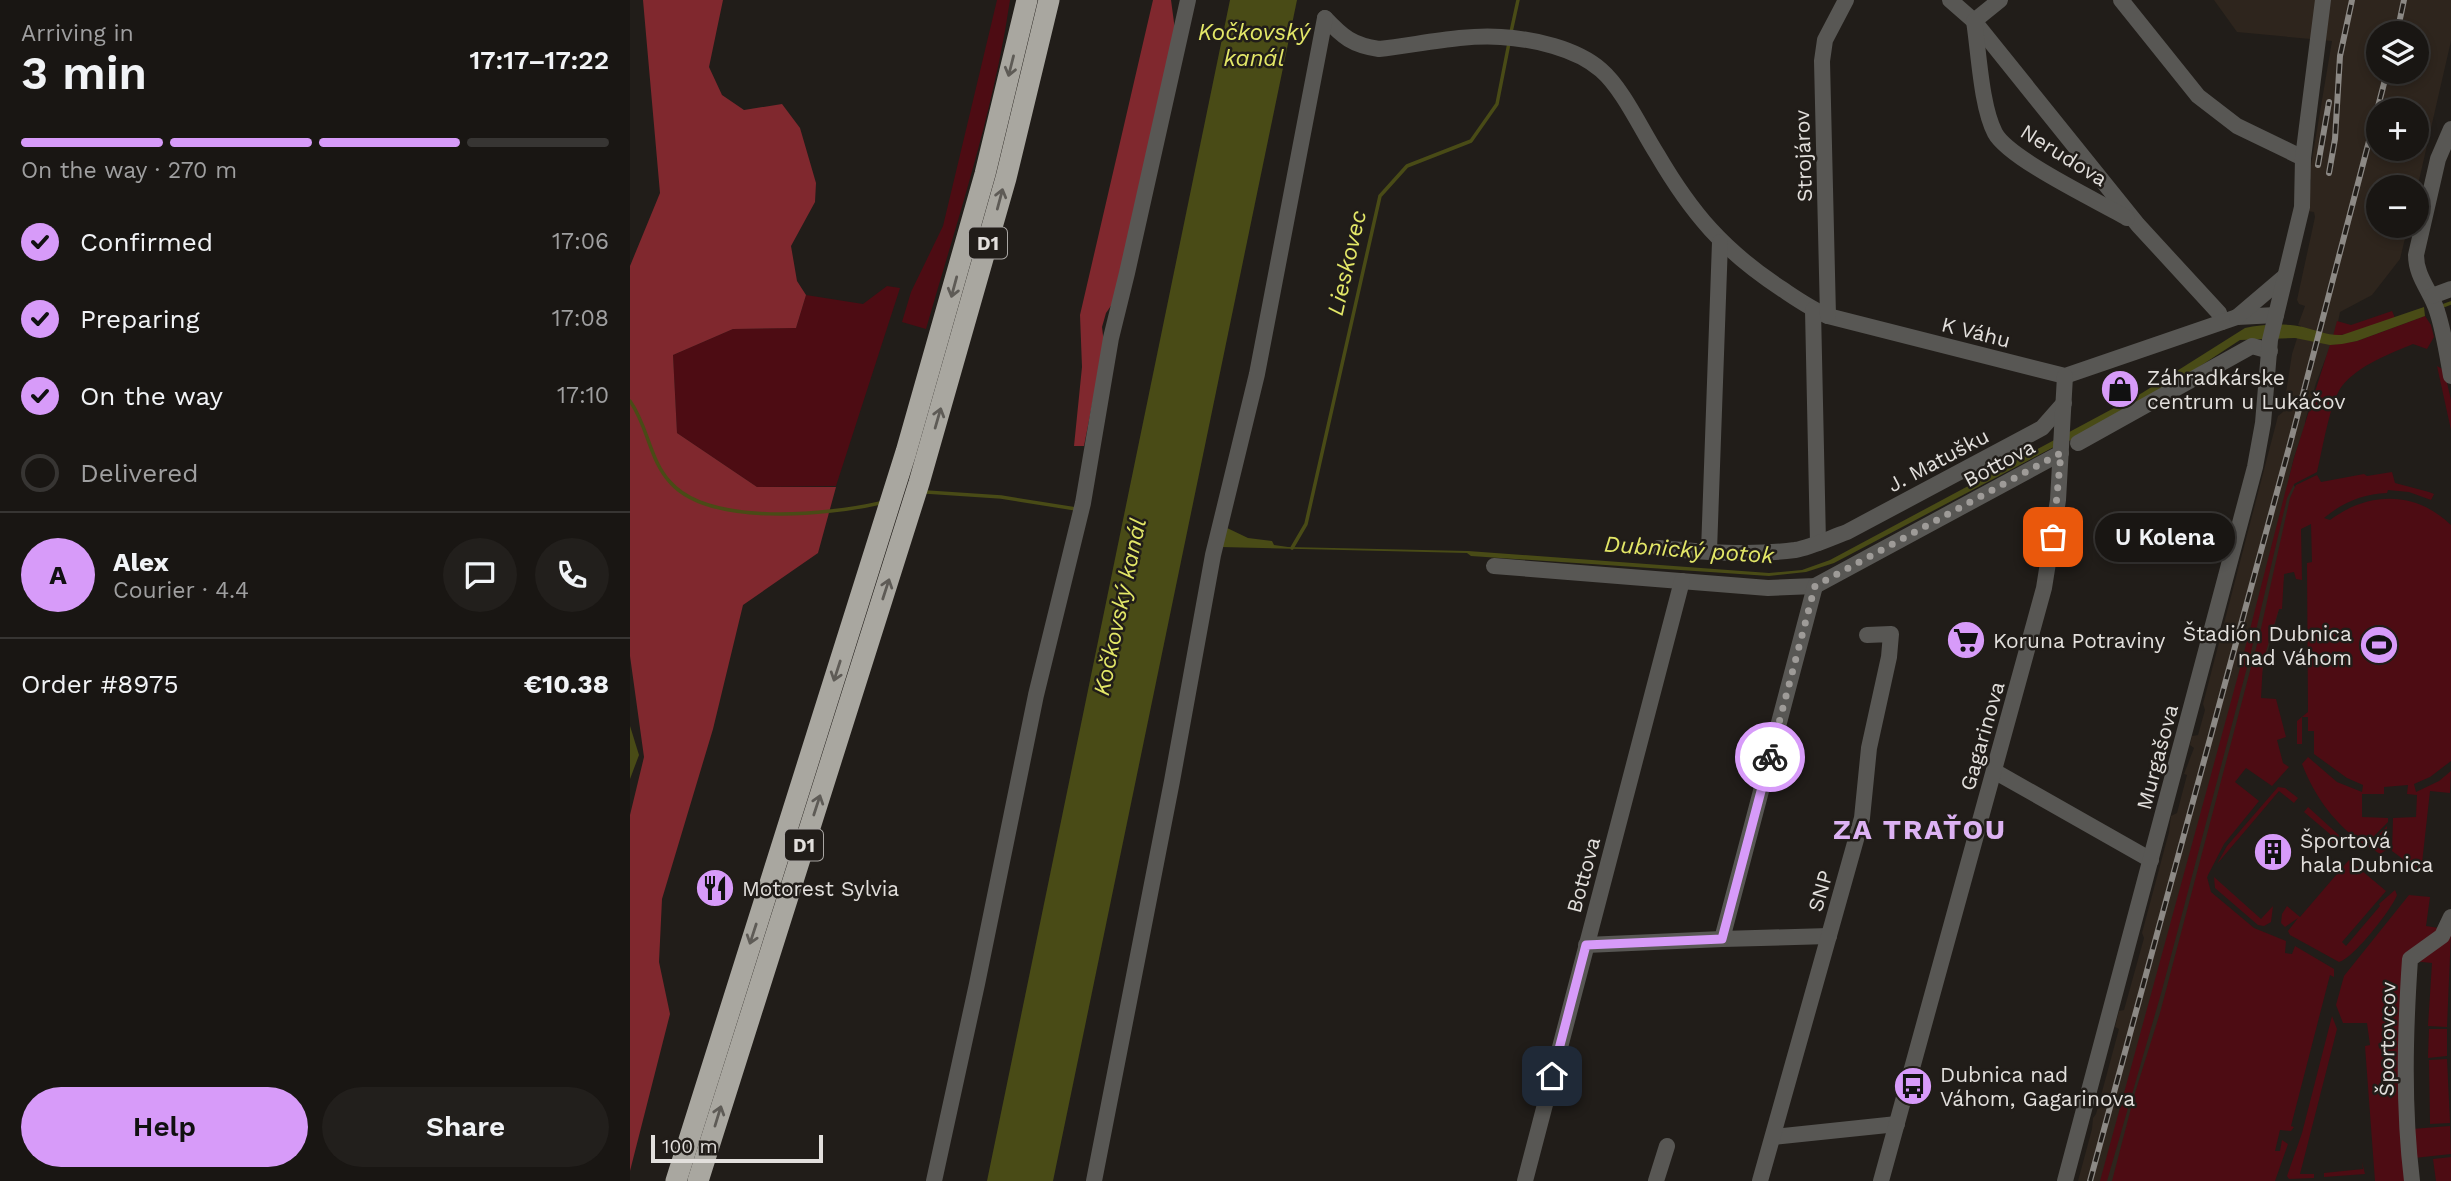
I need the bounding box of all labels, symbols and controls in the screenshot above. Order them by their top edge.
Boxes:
water label: Kočkovský kanál [1198,19,1312,72]
text: Arriving in [21,20,134,47]
map controls [2366,21,2429,238]
button: layers [2366,21,2429,84]
text: 17:17–17:22 [470,45,609,75]
text: 3 min [21,46,147,100]
one-way arrow [1004,55,1017,77]
button: + [2366,98,2429,161]
street label: Strojárov [1789,109,1817,203]
street label: Nerudova [2016,119,2112,191]
text: On the way · 270 m [21,157,237,184]
button: − [2366,175,2429,238]
one-way arrow [995,188,1008,210]
water label: Lieskovec [1322,207,1372,318]
icon: check [21,223,59,261]
text: Confirmed [80,227,213,257]
text: 17:06 [552,228,609,255]
road number: D1 [969,228,1007,258]
one-way arrow [947,275,960,298]
icon: check [21,300,59,338]
text: Preparing [80,304,200,334]
text: 17:08 [552,305,609,332]
street label: K Váhu [1939,311,2013,353]
place label: Záhradkárske centrum u Lukáčov [2147,365,2346,414]
shop icon: Záhradkárske centrum u Lukáčov [2099,368,2141,410]
icon: check [21,377,59,415]
text: On the way [80,381,223,411]
text: 17:10 [557,382,609,409]
one-way arrow [933,407,946,429]
street label: J. Matušku [1883,423,1993,497]
street label: Bottova [1959,434,2039,492]
text: Delivered [80,458,199,488]
pin [2023,507,2083,567]
callout: U Kolena [2095,512,2235,562]
water label: Kočkovský kanál [1088,516,1152,698]
icon: bag [2034,518,2072,556]
text: U Kolena [2115,524,2215,551]
water label: Dubnický potok [1603,531,1776,570]
button: chat [443,538,517,612]
button: phone [535,538,609,612]
text: Alex [113,547,169,577]
text: A [49,560,67,590]
text: Courier · 4.4 [113,577,249,604]
one-way arrow [881,578,893,600]
supermarket icon: Koruna Potraviny [1945,619,1987,661]
place label: Štadión Dubnica nad Váhom [2183,621,2352,670]
sports icon: Štadión Dubnica nad Váhom [2358,624,2400,666]
place label: Koruna Potraviny [1993,628,2165,653]
one-way arrow [830,660,843,682]
text: Order #8975 [21,669,179,699]
text: €10.38 [524,669,609,699]
street label: Gagarinova [1954,678,2010,793]
street label: Murgašova [2131,701,2183,812]
courier [1735,722,1805,792]
icon: bike [1751,738,1789,776]
one-way arrow [811,795,824,817]
district label: ZA TRAŤOU [1833,813,2007,846]
place label: Športová hala Dubnica [2300,828,2433,877]
road number: D1 [785,830,823,860]
building icon: Športová hala Dubnica [2252,831,2294,873]
street label: Bottova [1561,834,1605,916]
restaurant icon: Motorest Sylvia [694,867,736,909]
street label: SNP [1802,868,1838,914]
place label: Motorest Sylvia [742,876,899,901]
one-way arrow [746,923,758,945]
street label: Športovcov [2374,981,2400,1097]
pin [1522,1046,1582,1106]
icon: home [1533,1057,1571,1095]
place label: Dubnica nad Váhom, Gagarinova [1940,1062,2135,1111]
bus stop icon: Dubnica nad Váhom, Gagarinova [1892,1065,1934,1107]
button: Help [21,1087,308,1167]
button: Share [322,1087,609,1167]
one-way arrow [713,1105,726,1127]
scale bar [651,1132,822,1164]
text: 100 m [662,1135,718,1158]

